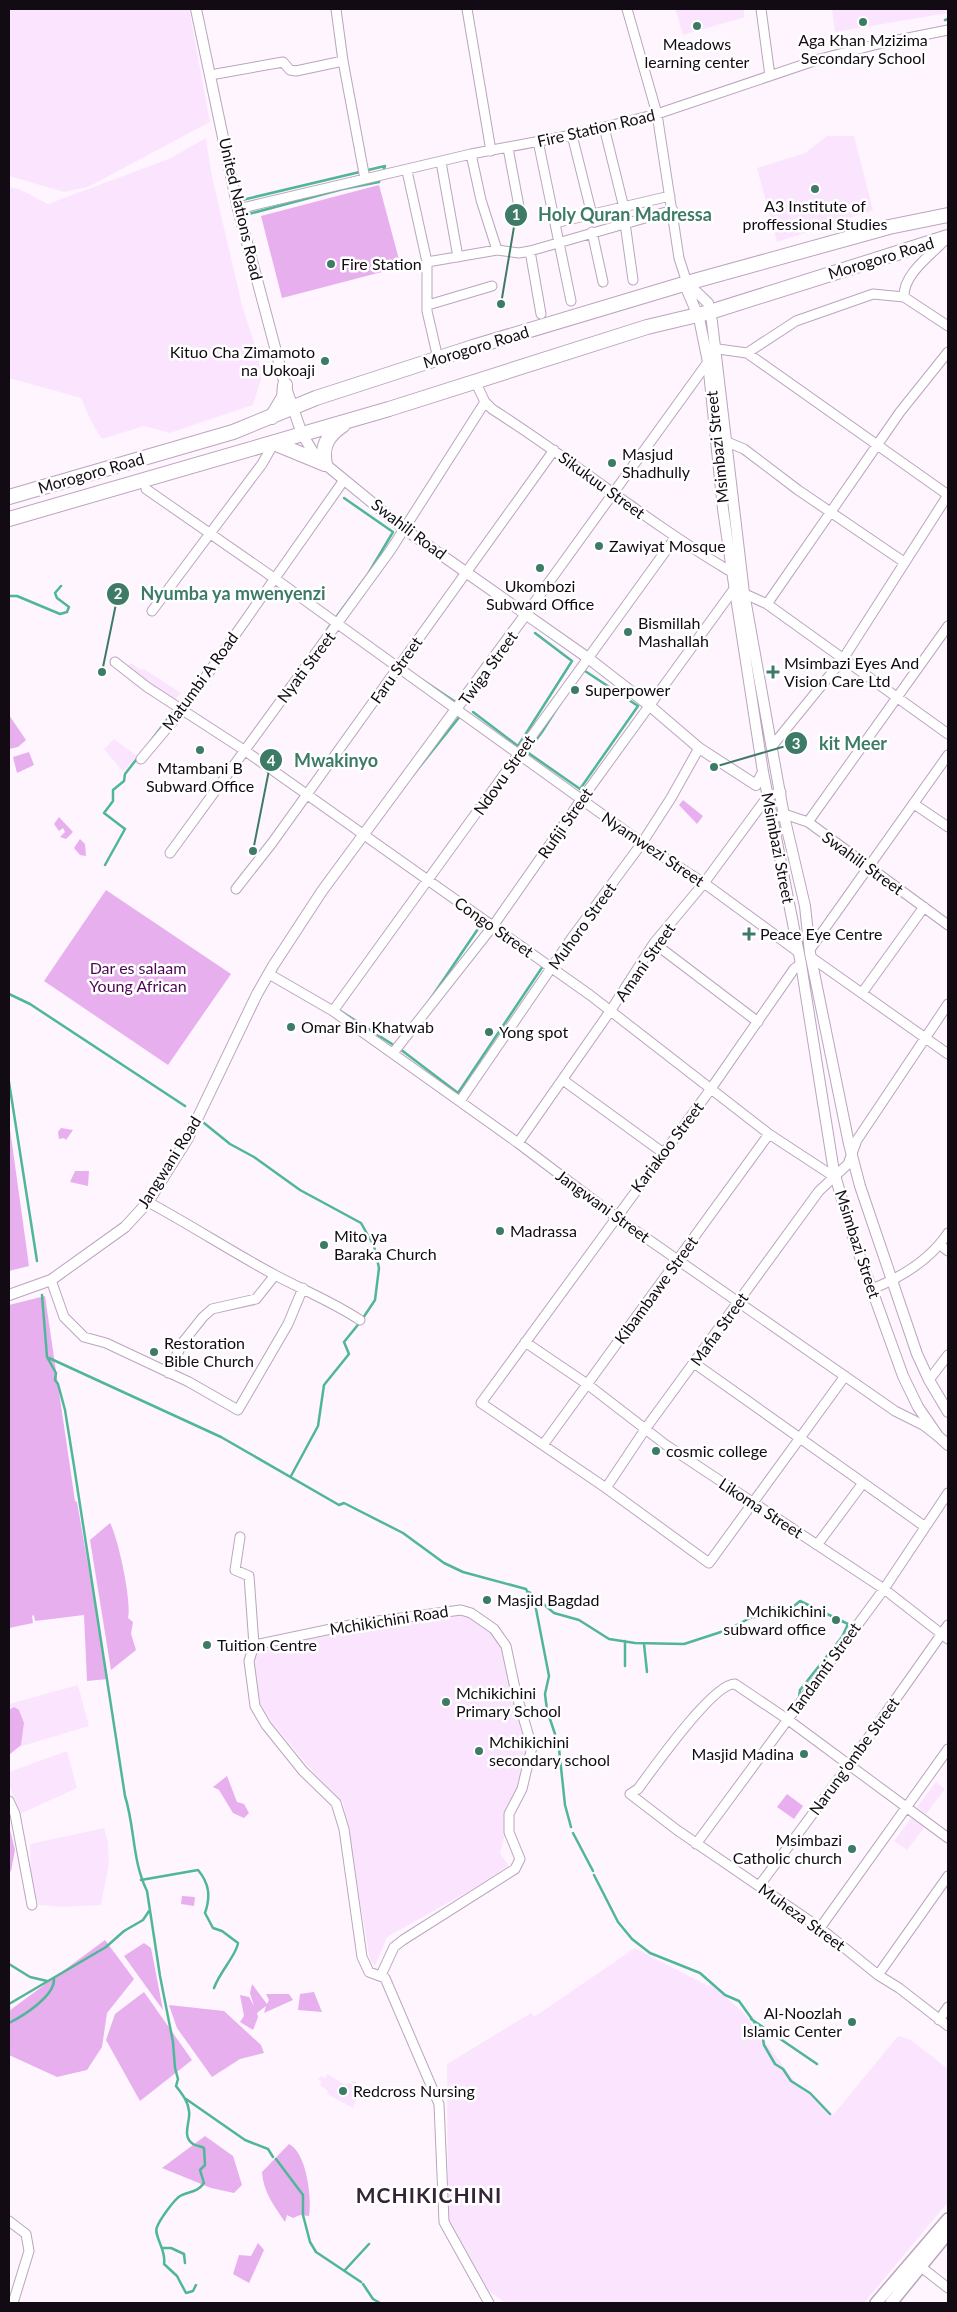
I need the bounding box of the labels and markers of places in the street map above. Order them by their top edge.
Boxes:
marker: Aga Khan Mzizima Secondary School [857,16,869,28]
marker: Meadows learning center [691,20,703,32]
place label: Aga Khan Mzizima Secondary School [798,30,928,67]
place label: Meadows learning center [645,34,750,71]
marker: A3 Institute of proffessional Studies [809,183,821,195]
place label: A3 Institute of proffessional Studies [743,196,887,233]
callout: Holy Quran Madressa [503,199,723,232]
place label: Fire Station [341,254,422,273]
marker: Fire Station [325,258,337,270]
place label: Kituo Cha Zimamoto na Uokoaji [170,342,315,379]
marker: Kituo Cha Zimamoto na Uokoaji [319,355,331,367]
place label: Masjud Shadhully [622,444,691,481]
marker: Masjud Shadhully [606,457,618,469]
place label: Zawiyat Mosque [609,536,726,555]
marker: Zawiyat Mosque [593,540,605,552]
marker: Ukombozi Subward Office [534,562,546,574]
place label: Ukombozi Subward Office [486,576,594,613]
callout: Nyumba ya mwenyenzi [105,577,336,610]
place label: Bismillah Mashallah [638,613,709,650]
marker: Bismillah Mashallah [622,626,634,638]
place label: Msimbazi Eyes And Vision Care Ltd [784,653,919,690]
marker: Msimbazi Eyes And Vision Care Ltd [766,665,780,679]
place label: Superpower [585,680,671,699]
marker: Superpower [569,684,581,696]
callout: kit Meer [784,727,897,760]
marker: Mtambani B Subward Office [194,744,206,756]
callout: Mwakinyo [259,744,388,777]
place label: Mtambani B Subward Office [146,758,254,795]
place label: Peace Eye Centre [760,924,883,943]
marker: Peace Eye Centre [742,927,756,941]
place label: Omar Bin Khatwab [301,1017,434,1036]
marker: Omar Bin Khatwab [285,1021,297,1033]
place label: Yong spot [499,1022,568,1041]
marker: Yong spot [483,1026,495,1038]
place label: Madrassa [510,1221,577,1240]
marker: Madrassa [494,1225,506,1237]
place label: Mito ya Baraka Church [334,1226,437,1263]
marker: Mito ya Baraka Church [318,1239,330,1251]
place label: Restoration Bible Church [164,1333,254,1370]
marker: Restoration Bible Church [148,1346,160,1358]
place label: cosmic college [666,1441,767,1460]
marker: cosmic college [650,1445,662,1457]
place label: Masjid Bagdad [497,1590,599,1609]
marker: Masjid Bagdad [481,1594,493,1606]
place label: Mchikichini subward office [723,1601,826,1638]
marker: Mchikichini subward office [830,1614,842,1626]
place label: Tuition Centre [217,1635,317,1654]
marker: Tuition Centre [201,1639,213,1651]
place label: Mchikichini Primary School [456,1683,561,1720]
marker: Mchikichini Primary School [440,1696,452,1708]
place label: Mchikichini secondary school [489,1732,610,1769]
place label: Masjid Madina [692,1744,794,1763]
marker: Mchikichini secondary school [473,1745,485,1757]
marker: Masjid Madina [798,1748,810,1760]
place label: Msimbazi Catholic church [733,1830,842,1867]
marker: Msimbazi Catholic church [846,1843,858,1855]
place label: Al-Noozlah Islamic Center [743,2003,842,2040]
marker: Al-Noozlah Islamic Center [846,2016,858,2028]
place label: Redcross Nursing [353,2081,475,2100]
marker: Redcross Nursing [337,2085,349,2097]

